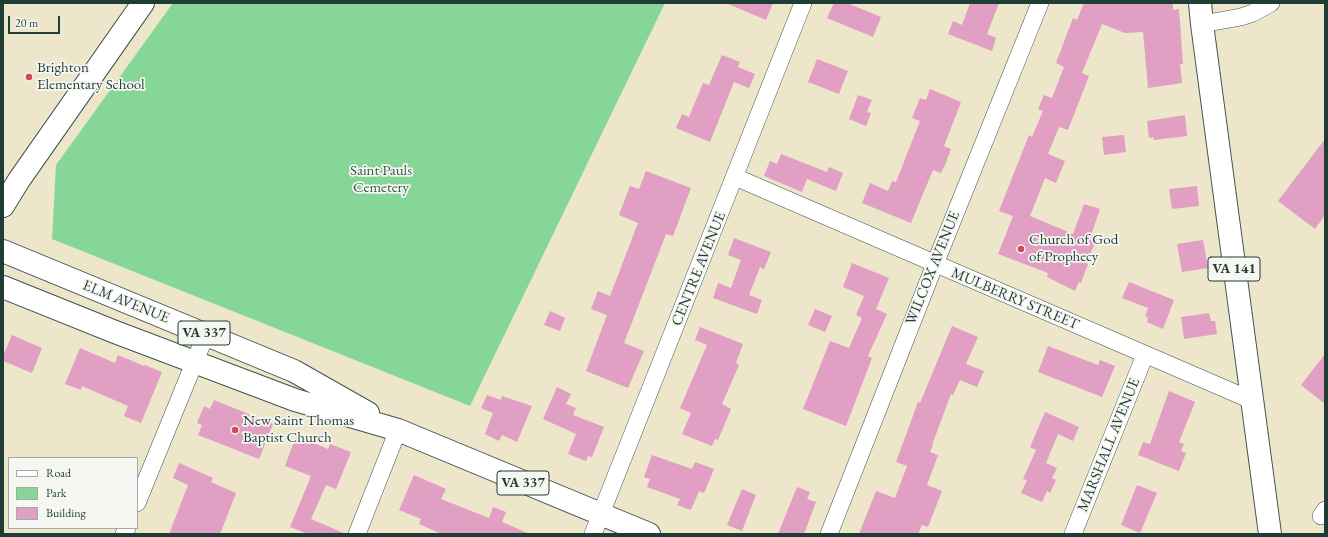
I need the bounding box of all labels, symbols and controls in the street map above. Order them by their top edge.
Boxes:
scale bar [10,8,62,34]
text: 20 m [15,15,38,31]
place label: Brighton Elementary School [37,59,145,94]
marker: Brighton Elementary School [24,72,34,82]
park label: Saint Pauls Cemetery [350,162,412,197]
street label: CENTRE AVENUE [668,209,730,329]
street label: WILCOX AVENUE [902,209,964,327]
place label: Church of God of Prophecy [1029,231,1118,266]
marker: Church of God of Prophecy [1016,244,1026,254]
road number: VA 141 [1208,257,1260,281]
street label: MULBERRY STREET [948,264,1082,334]
street label: ELM AVENUE [80,276,172,328]
road number: VA 337 [178,321,230,345]
street label: MARSHALL AVENUE [1074,375,1144,515]
place label: New Saint Thomas Baptist Church [243,412,354,447]
marker: New Saint Thomas Baptist Church [230,425,240,435]
legend [8,457,138,529]
text: Road [46,465,71,481]
road number: VA 337 [497,471,549,495]
text: Park [46,485,66,501]
text: Building [46,505,86,521]

